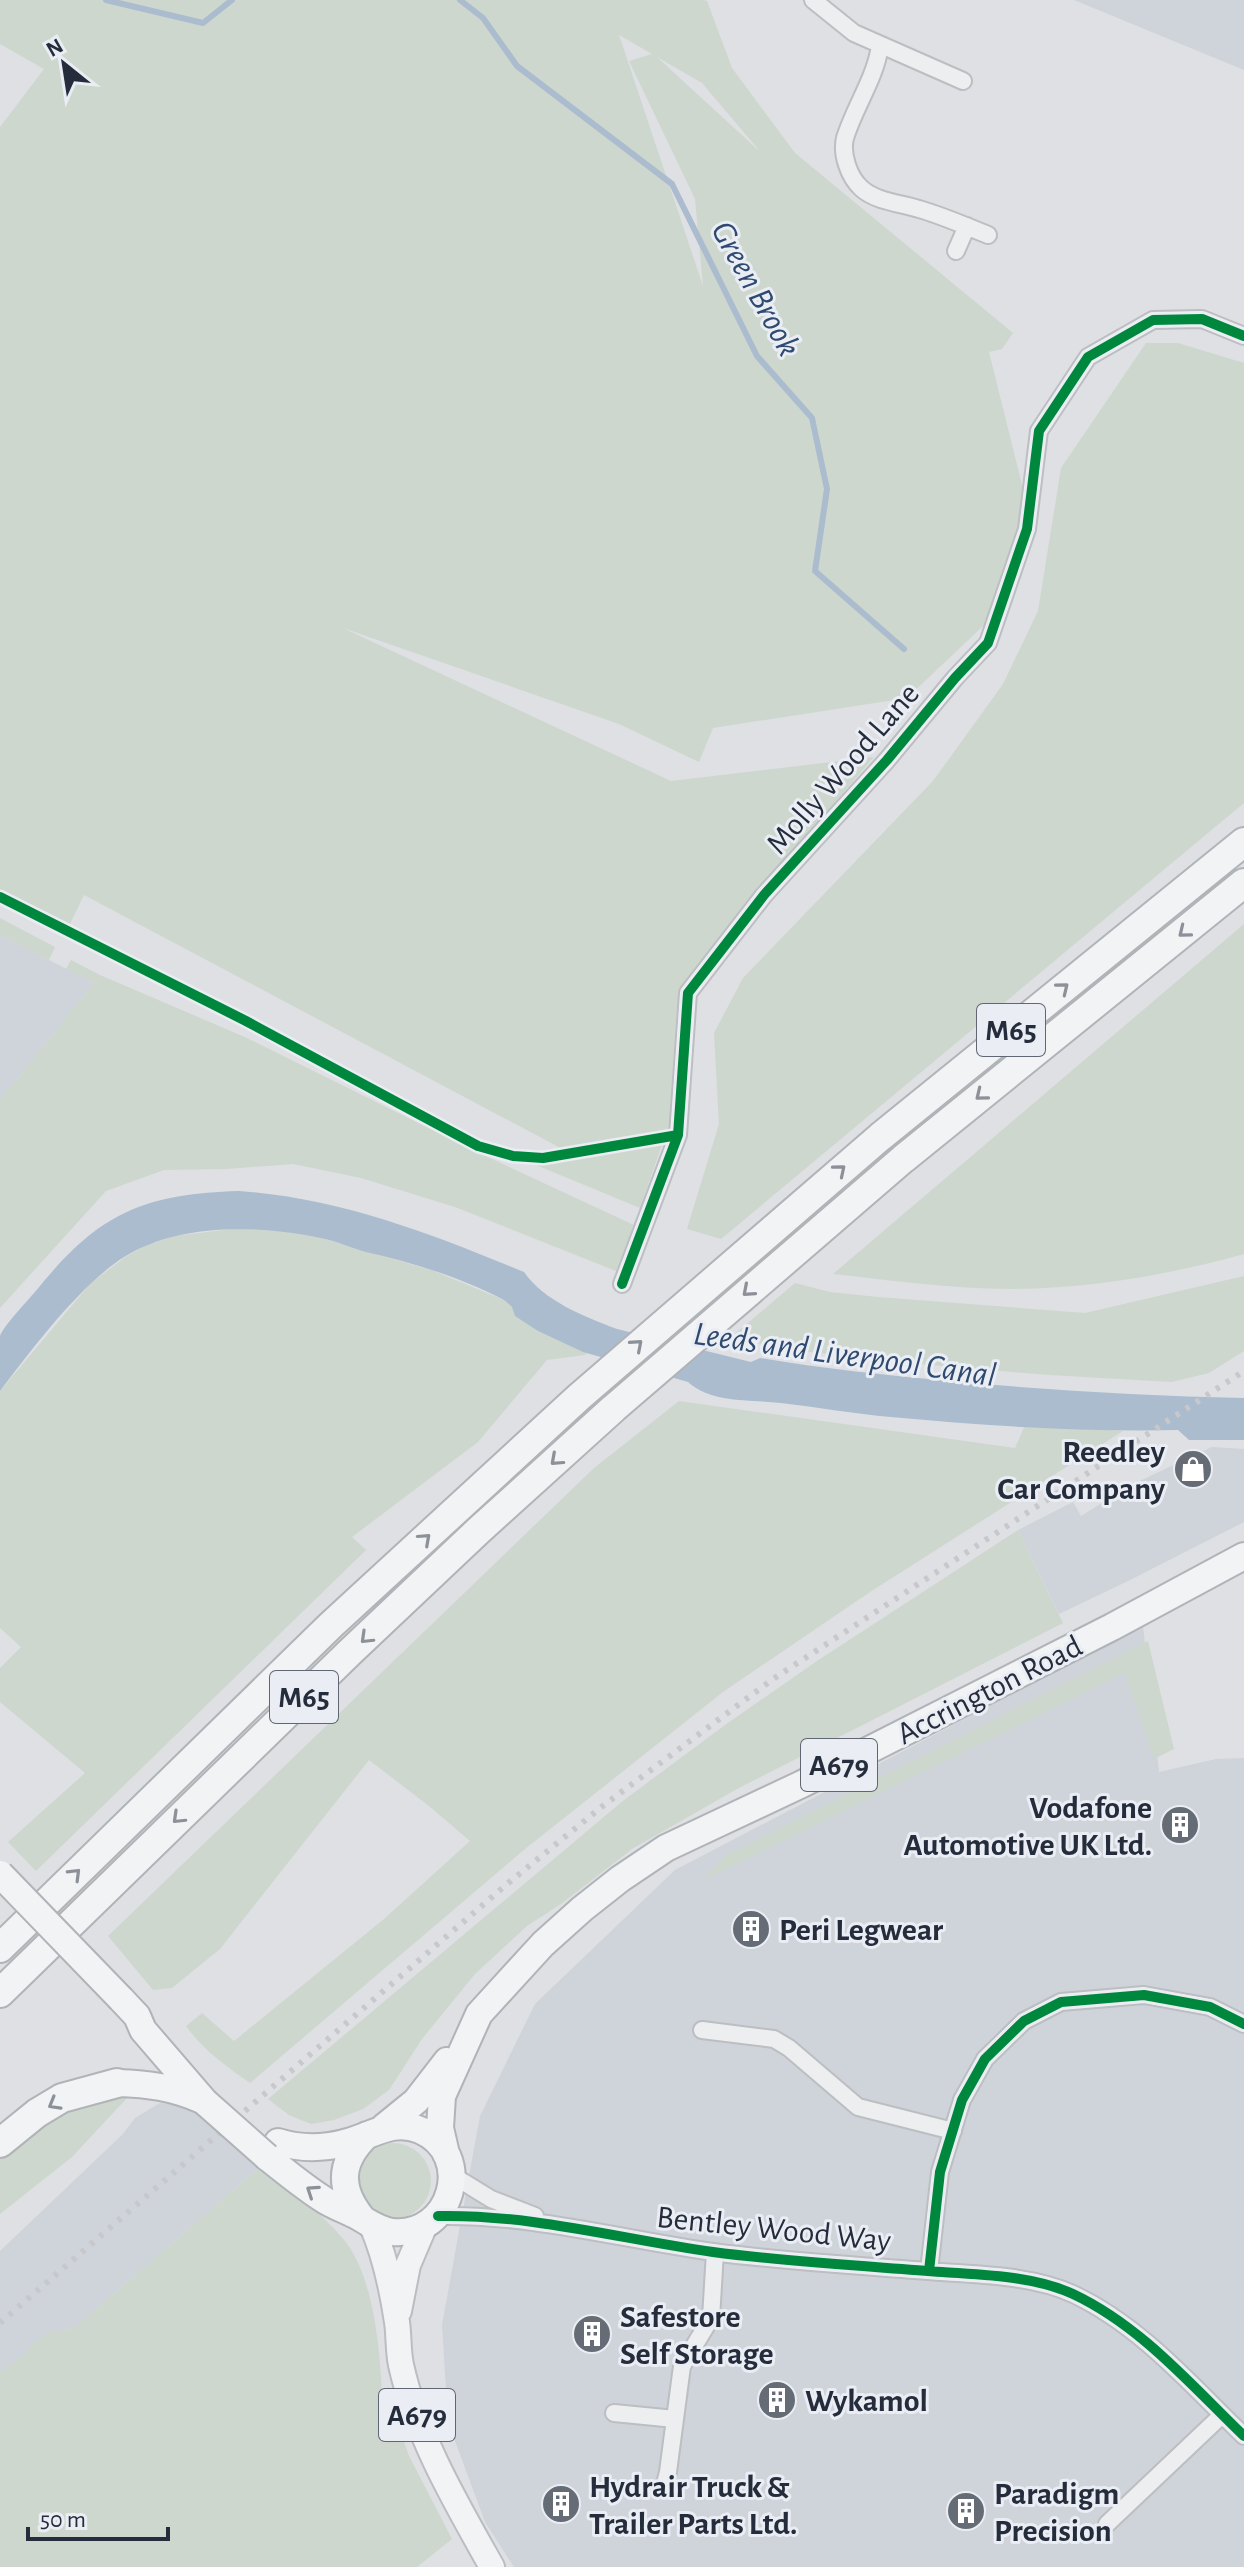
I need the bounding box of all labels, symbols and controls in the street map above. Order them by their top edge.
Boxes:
north arrow [24,24,104,104]
text: N [42,34,67,61]
water label: Green Brook [704,216,806,362]
street label: Molly Wood Lane [760,677,925,860]
one-way arrow [1178,922,1193,937]
one-way arrow [1054,983,1068,998]
road number: M65 [977,1004,1045,1056]
one-way arrow [976,1085,990,1100]
one-way arrow [831,1165,845,1180]
one-way arrow [743,1281,758,1296]
water label: Leeds and Liverpool Canal [691,1317,998,1393]
one-way arrow [628,1341,643,1355]
place label: Reedley Car Company [997,1436,1166,1505]
shop icon: Reedley Car Company [1172,1448,1214,1490]
one-way arrow [550,1451,565,1465]
one-way arrow [415,1535,430,1549]
one-way arrow [360,1628,375,1642]
street label: Accrington Road [892,1630,1087,1750]
road number: M65 [270,1671,338,1723]
road number: A679 [801,1739,877,1791]
place label: Vodafone Automotive UK Ltd. [903,1792,1152,1861]
building icon: Vodafone Automotive UK Ltd. [1159,1804,1201,1846]
one-way arrow [173,1809,187,1823]
one-way arrow [66,1869,80,1883]
building icon: Peri Legwear [730,1908,772,1950]
place label: Peri Legwear [779,1914,943,1946]
one-way arrow [48,2094,63,2110]
one-way arrow [306,2186,321,2201]
street label: Bentley Wood Way [655,2201,893,2257]
place label: Safestore Self Storage [620,2301,774,2370]
building icon: Safestore Self Storage [571,2313,613,2355]
building icon: Wykamol [756,2379,798,2421]
place label: Wykamol [805,2385,928,2417]
road number: A679 [379,2389,455,2441]
place label: Hydrair Truck & Trailer Parts Ltd. [589,2471,797,2540]
place label: Paradigm Precision [994,2478,1119,2547]
building icon: Hydrair Truck & Trailer Parts Ltd. [540,2483,582,2525]
building icon: Paradigm Precision [945,2490,987,2532]
scale bar [28,2491,168,2541]
text: 50 m [40,2508,86,2532]

